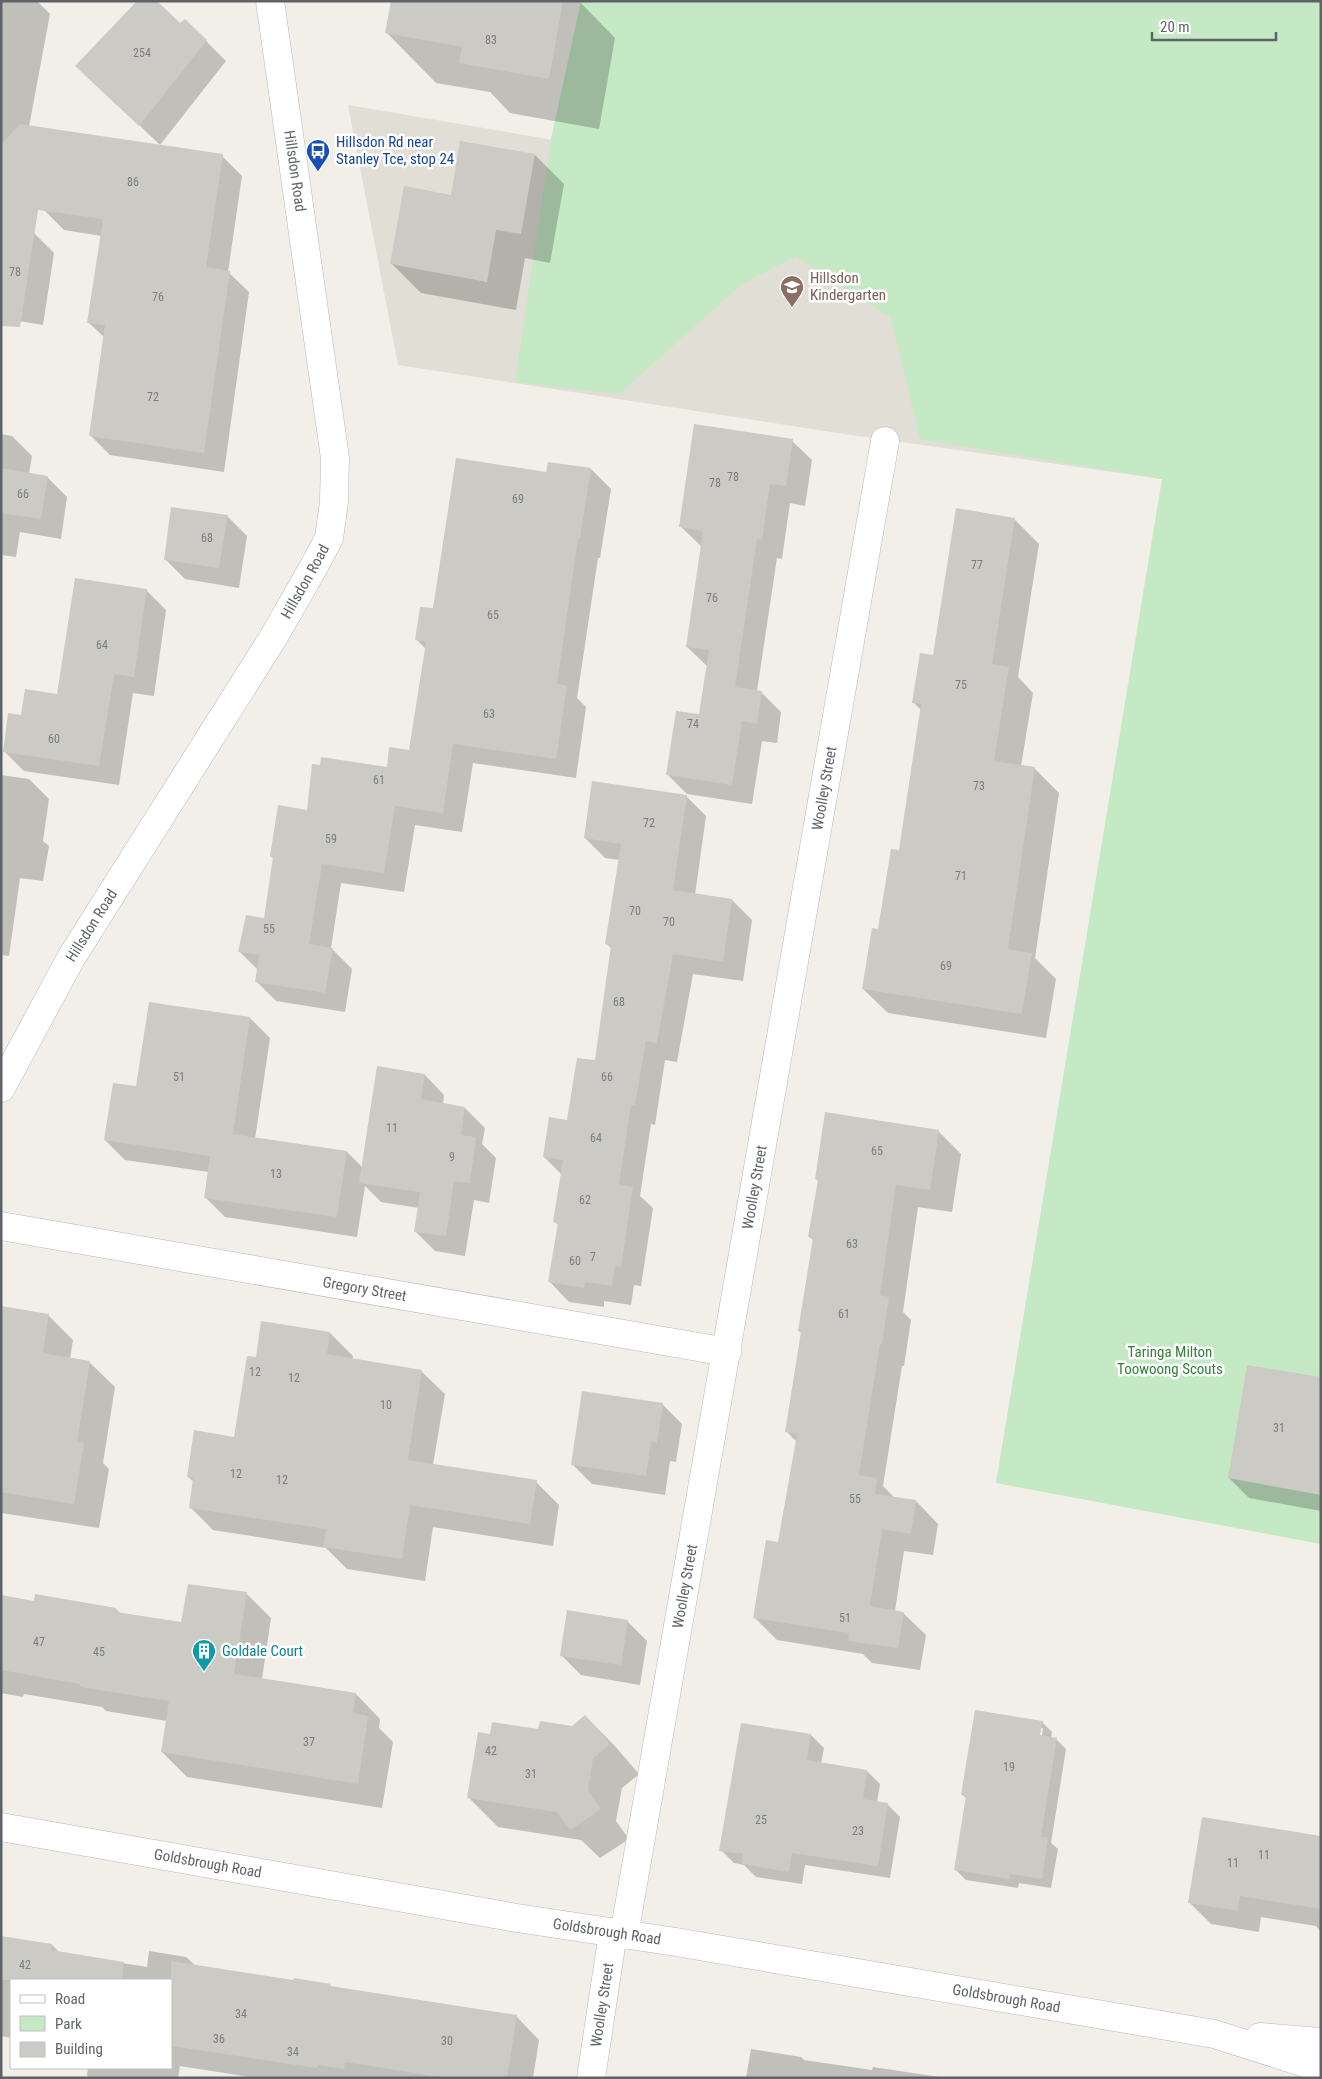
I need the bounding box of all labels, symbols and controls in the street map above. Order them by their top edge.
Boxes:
scale bar [1152,10,1276,42]
text: 20 m [1160,18,1190,36]
house number: 83 [485,33,497,47]
house number: 254 [133,46,151,60]
street label: Hillsdon Road [280,129,310,213]
place label: Hillsdon Rd near Stanley Tce, stop 24 [336,133,454,168]
bus stop icon: Hillsdon Rd near Stanley Tce, stop 24 [305,138,331,172]
house number: 86 [127,175,139,189]
house number: 78 [9,265,21,279]
place label: Hillsdon Kindergarten [810,269,886,304]
school or university icon: Hillsdon Kindergarten [779,274,805,308]
house number: 76 [152,290,164,304]
house number: 72 [147,390,159,404]
house number: 78 [727,470,739,484]
house number: 78 [709,476,721,490]
house number: 66 [17,487,29,501]
house number: 69 [512,492,524,506]
house number: 68 [201,531,213,545]
street label: Hillsdon Road [277,541,333,622]
house number: 77 [971,558,983,572]
house number: 76 [706,591,718,605]
house number: 65 [487,608,499,622]
house number: 64 [96,638,108,652]
house number: 75 [955,678,967,692]
house number: 63 [483,707,495,721]
house number: 74 [687,717,699,731]
house number: 60 [48,732,60,746]
street label: Woolley Street [808,745,840,832]
house number: 61 [373,773,385,787]
house number: 73 [973,779,985,793]
house number: 72 [643,816,655,830]
house number: 59 [325,832,337,846]
house number: 71 [955,869,967,883]
street label: Hillsdon Road [62,886,121,965]
house number: 70 [629,904,641,918]
house number: 70 [663,915,675,929]
house number: 55 [263,922,275,936]
house number: 69 [940,959,952,973]
house number: 68 [613,995,625,1009]
house number: 51 [173,1070,185,1084]
house number: 66 [601,1070,613,1084]
house number: 11 [386,1121,398,1135]
house number: 64 [590,1131,602,1145]
street label: Woolley Street [738,1144,771,1231]
house number: 65 [871,1144,883,1158]
house number: 9 [449,1150,455,1164]
house number: 13 [270,1167,282,1181]
house number: 62 [579,1193,591,1207]
house number: 63 [846,1237,858,1251]
house number: 7 [590,1250,596,1264]
house number: 60 [569,1254,581,1268]
street label: Gregory Street [321,1273,408,1305]
house number: 61 [838,1307,850,1321]
park label: Taringa Milton Toowoong Scouts [1117,1343,1223,1378]
house number: 12 [249,1365,261,1379]
house number: 12 [288,1371,300,1385]
house number: 10 [380,1398,392,1412]
house number: 31 [1273,1421,1285,1435]
house number: 12 [230,1467,242,1481]
house number: 12 [276,1473,288,1487]
house number: 55 [849,1492,861,1506]
street label: Woolley Street [669,1543,701,1630]
house number: 51 [839,1611,851,1625]
house number: 47 [33,1635,45,1649]
building icon: Goldale Court [191,1638,217,1672]
place label: Goldale Court [222,1642,303,1660]
house number: 45 [93,1645,105,1659]
house number: 37 [303,1735,315,1749]
house number: 42 [485,1744,497,1758]
house number: 19 [1003,1760,1015,1774]
house number: 31 [525,1767,537,1781]
house number: 25 [755,1813,767,1827]
house number: 23 [852,1824,864,1838]
street label: Goldsbrough Road [153,1845,263,1882]
house number: 11 [1258,1848,1270,1862]
house number: 11 [1227,1856,1239,1870]
street label: Goldsbrough Road [552,1915,662,1949]
house number: 42 [19,1958,31,1972]
street label: Woolley Street [587,1961,617,2048]
legend [10,1979,172,2069]
street label: Goldsbrough Road [951,1980,1062,2017]
text: Road [55,1990,85,2008]
house number: 34 [235,2007,247,2021]
text: Park [55,2015,82,2033]
house number: 36 [213,2032,225,2046]
house number: 30 [441,2034,453,2048]
text: Building [55,2040,103,2058]
house number: 34 [287,2045,299,2059]

